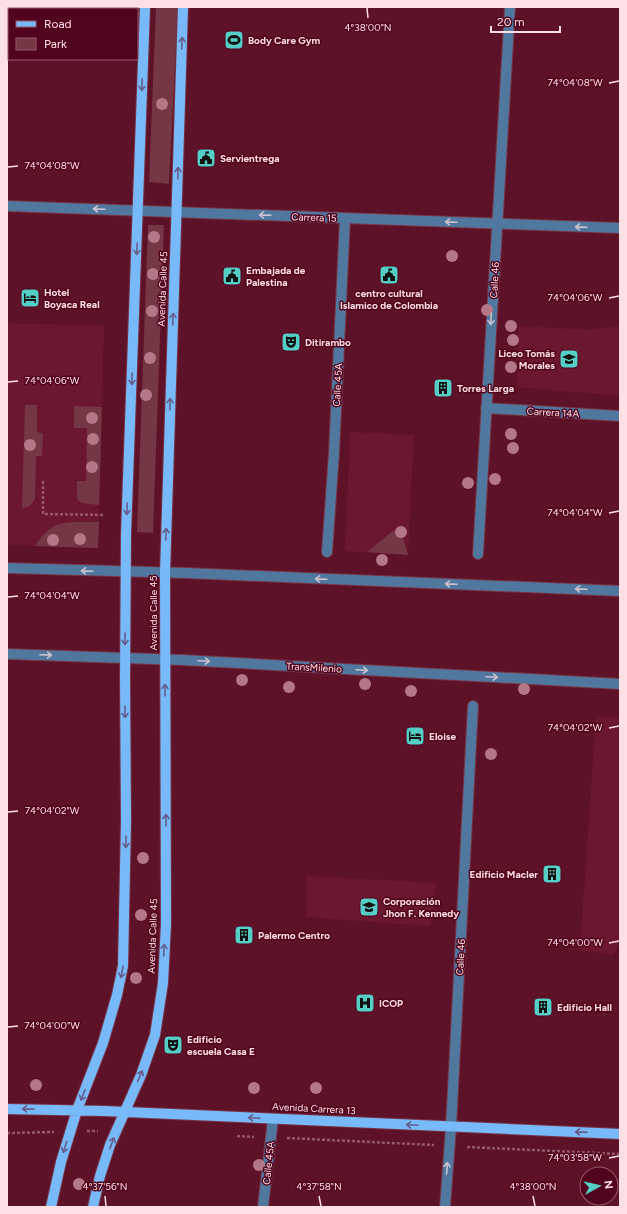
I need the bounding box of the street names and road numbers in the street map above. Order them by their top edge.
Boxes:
street label: Carrera 15 [291,210,337,225]
street label: Avenida Calle 45 [155,251,170,327]
street label: Calle 46 [487,261,502,299]
street label: Calle 45A [330,363,345,407]
street label: Carrera 14A [526,405,580,420]
street label: Avenida Calle 45 [147,575,160,651]
street label: TransMilenio [286,660,342,675]
street label: Avenida Calle 45 [145,898,160,974]
street label: Calle 46 [453,938,468,976]
street label: Avenida Carrera 13 [272,1100,356,1117]
street label: Calle 45A [260,1141,277,1185]

